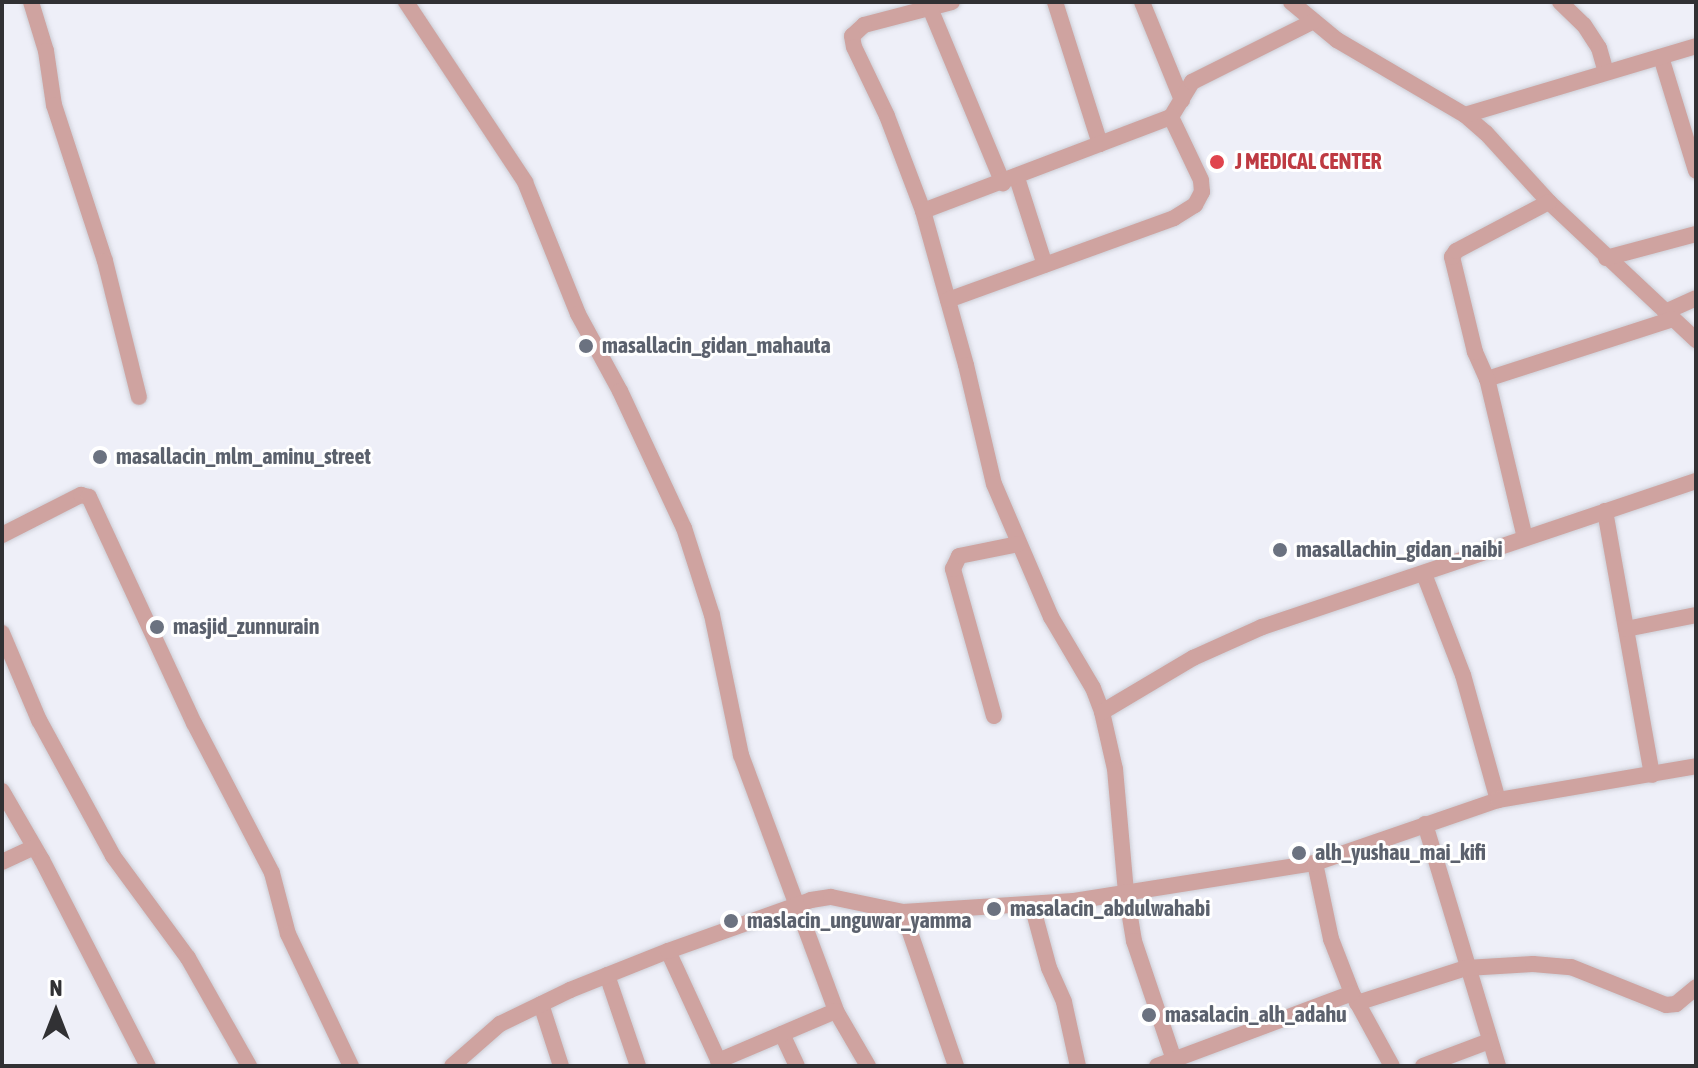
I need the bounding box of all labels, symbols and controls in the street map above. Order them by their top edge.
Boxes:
place label: J MEDICAL CENTER [1235,149,1382,175]
marker: J MEDICAL CENTER [1206,151,1228,173]
place label: masallacin_gidan_mahauta [602,333,831,359]
marker: masallacin_gidan_mahauta [577,337,595,355]
place label: masallacin_mlm_aminu_street [116,444,371,470]
marker: masallacin_mlm_aminu_street [91,448,109,466]
place label: masallachin_gidan_naibi [1296,537,1503,563]
marker: masallachin_gidan_naibi [1271,541,1289,559]
place label: masjid_zunnurain [173,614,319,640]
marker: masjid_zunnurain [148,618,166,636]
place label: alh_yushau_mai_kifi [1315,840,1486,866]
marker: alh_yushau_mai_kifi [1290,844,1308,862]
place label: masalacin_abdulwahabi [1010,896,1210,922]
marker: masalacin_abdulwahabi [985,900,1003,918]
place label: maslacin_unguwar_yamma [747,908,972,934]
marker: maslacin_unguwar_yamma [722,912,740,930]
north arrow [16,972,96,1052]
text: N [50,975,62,1001]
place label: masalacin_alh_adahu [1165,1002,1347,1028]
marker: masalacin_alh_adahu [1140,1006,1158,1024]

